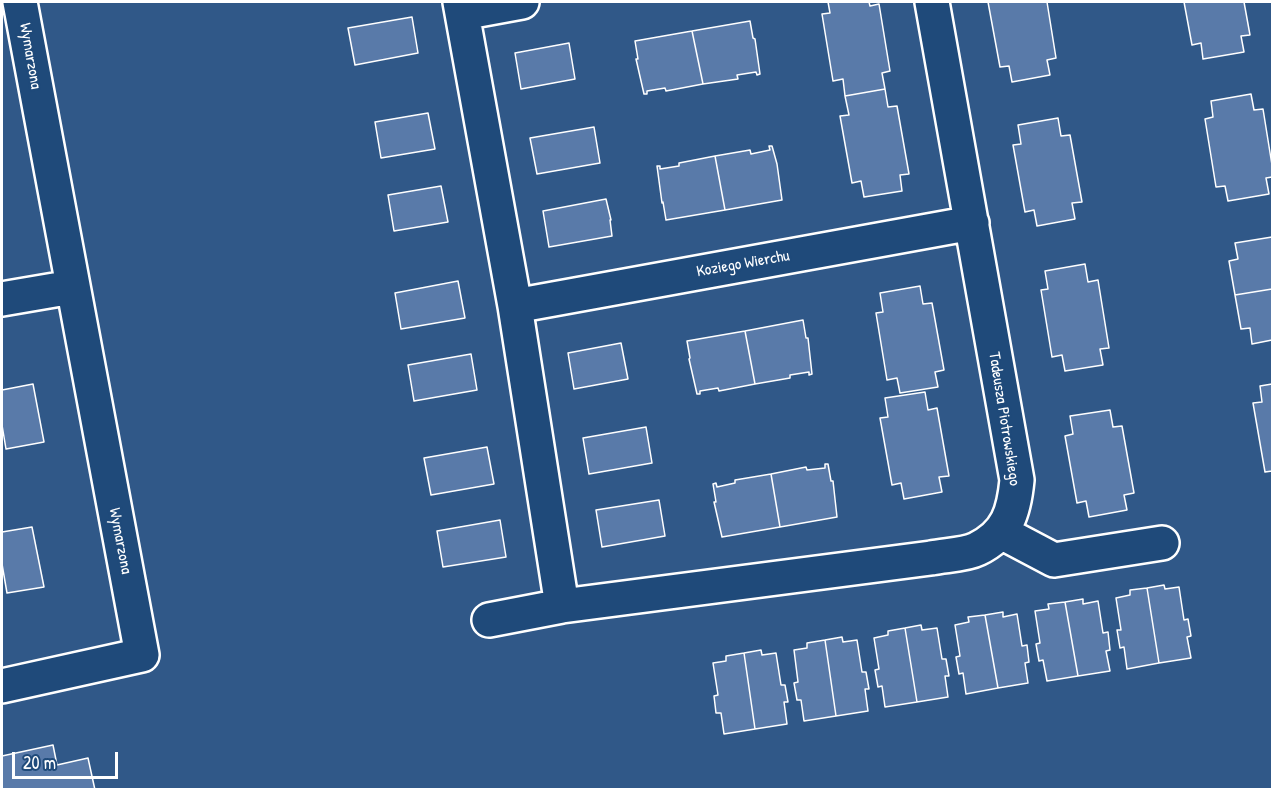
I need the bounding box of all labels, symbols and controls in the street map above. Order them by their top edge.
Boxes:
street label: Wymarzona [15,21,45,91]
street label: Koziego Wierchu [695,246,791,282]
street label: Tadeusza Piotrowskiego [984,351,1024,487]
street label: Wymarzona [104,506,136,576]
scale bar [15,740,122,778]
text: 20 m [23,750,56,775]

